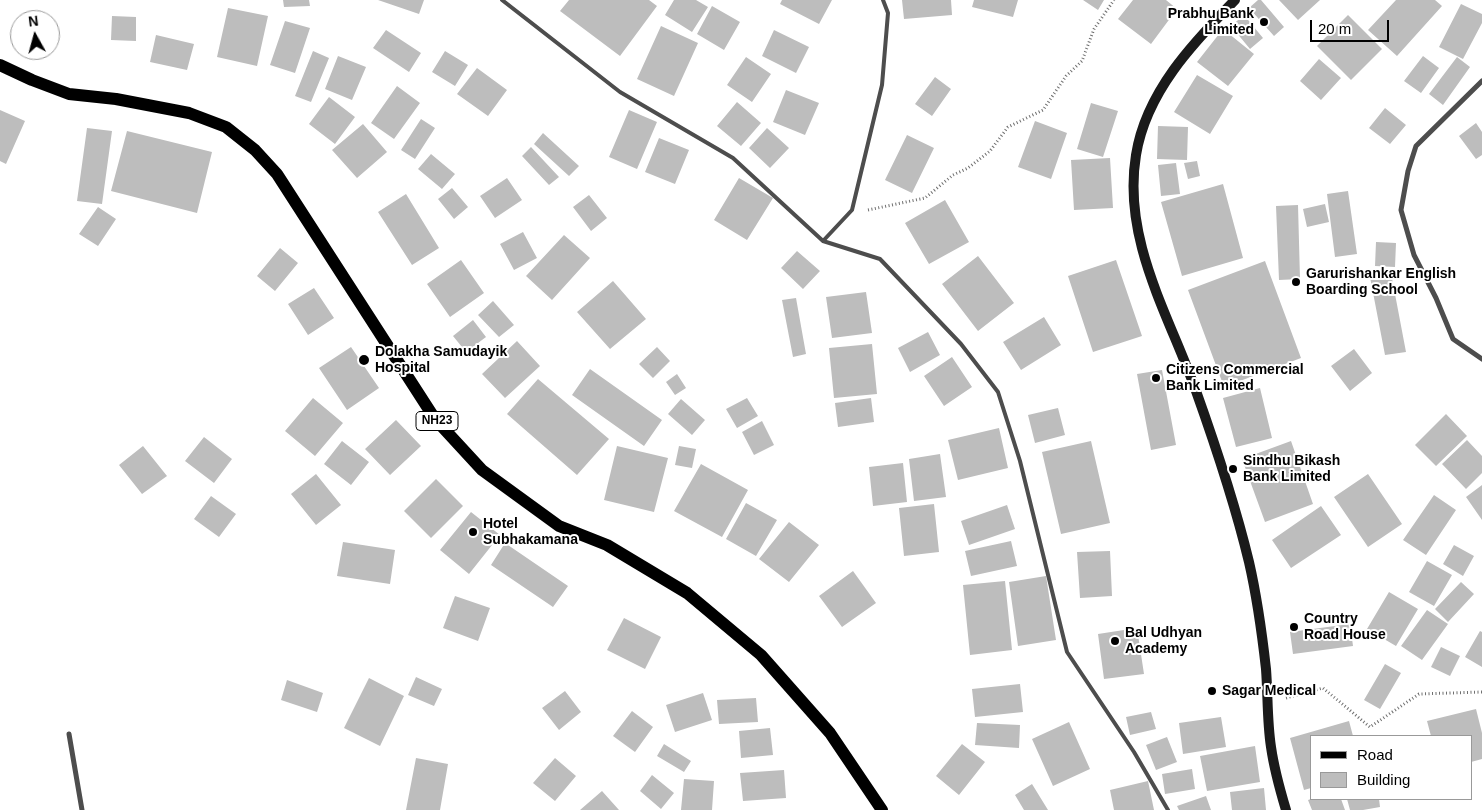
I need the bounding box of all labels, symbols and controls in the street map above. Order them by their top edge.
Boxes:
place label: Prabhu Bank Limited [1168,6,1254,38]
north arrow [10,10,60,60]
scale bar [1312,10,1391,42]
text: N [27,13,39,30]
marker: Prabhu Bank Limited [1258,16,1270,28]
text: 20 m [1318,20,1351,37]
place label: Garurishankar English Boarding School [1306,266,1456,298]
marker: Garurishankar English Boarding School [1290,276,1302,288]
place label: Dolakha Samudayik Hospital [375,344,507,377]
marker: Dolakha Samudayik Hospital [357,353,371,367]
place label: Citizens Commercial Bank Limited [1166,362,1304,394]
marker: Citizens Commercial Bank Limited [1150,372,1162,384]
road number: NH23 [416,412,458,431]
place label: Sindhu Bikash Bank Limited [1243,453,1340,486]
marker: Sindhu Bikash Bank Limited [1227,463,1239,475]
place label: Hotel Subhakamana [483,516,578,548]
marker: Hotel Subhakamana [467,526,479,538]
place label: Country Road House [1304,611,1386,644]
marker: Country Road House [1288,621,1300,633]
place label: Bal Udhyan Academy [1125,625,1202,658]
marker: Bal Udhyan Academy [1109,635,1121,647]
place label: Sagar Medical [1222,683,1316,699]
marker: Sagar Medical [1206,685,1218,697]
legend [1310,735,1472,800]
text: Road [1357,746,1393,763]
text: Building [1357,771,1410,788]

